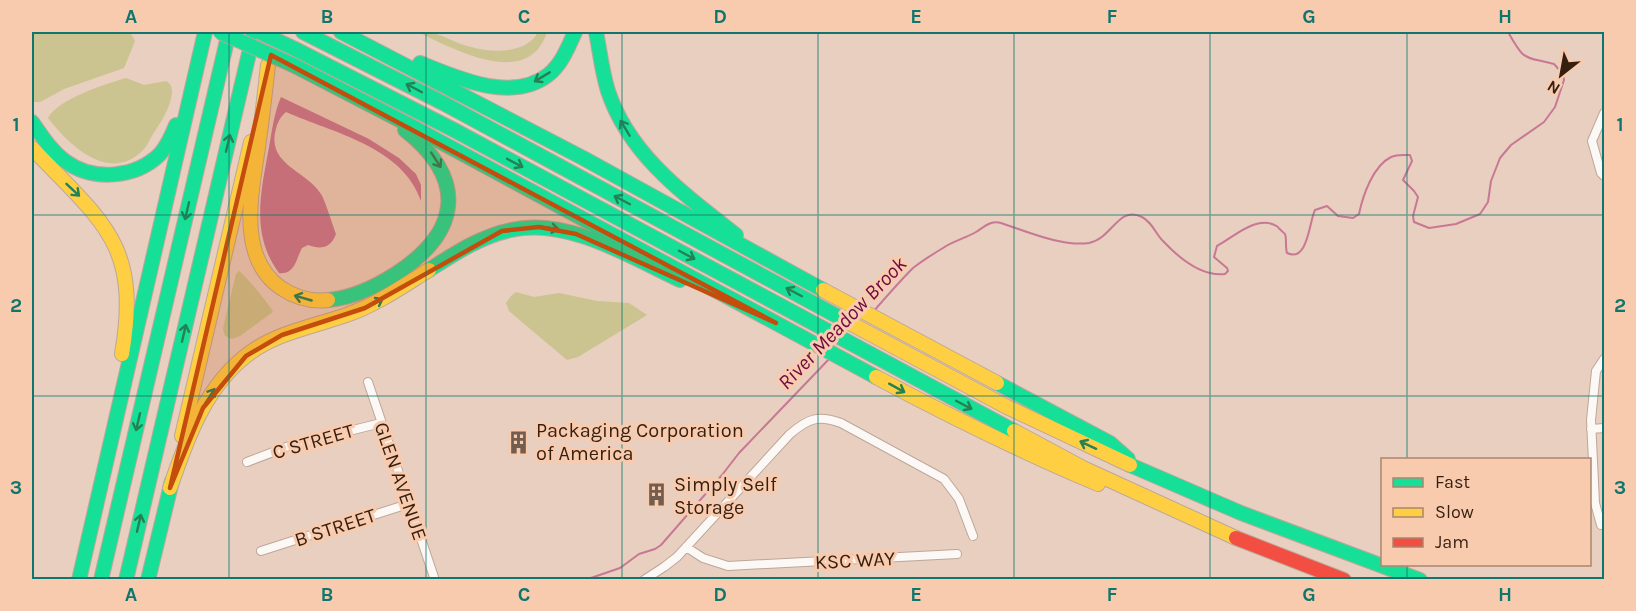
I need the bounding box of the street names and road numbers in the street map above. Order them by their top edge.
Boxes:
street label: C STREET [270,419,357,464]
street label: GLEN AVENUE [370,419,431,543]
street label: B STREET [292,504,379,551]
street label: KSC WAY [814,547,896,574]

